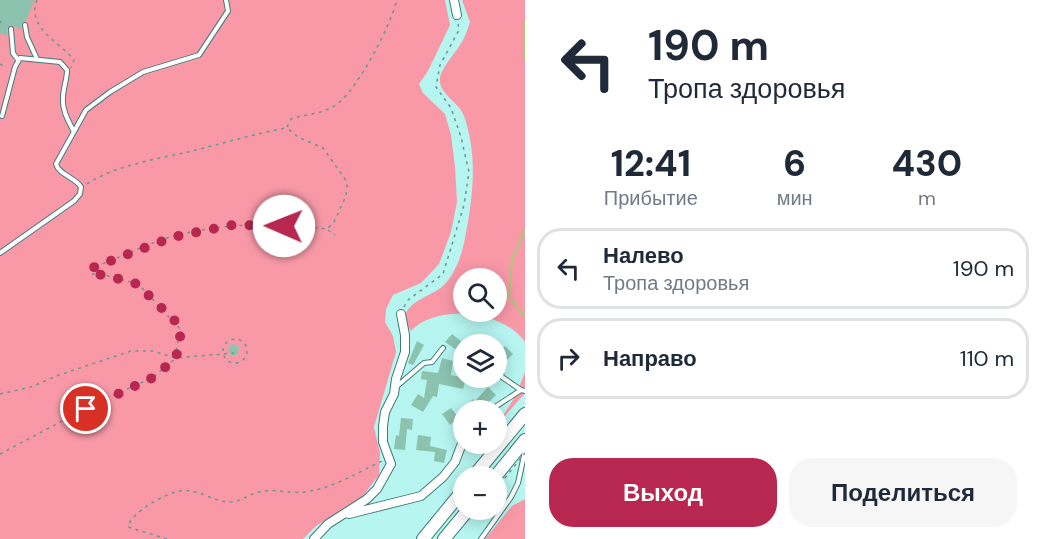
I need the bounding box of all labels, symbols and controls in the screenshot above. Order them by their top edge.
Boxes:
text: 190 m [648,18,769,73]
icon: left [549,24,627,102]
text: Тропа здоровья [648,71,845,106]
text: 12:41 [611,140,691,187]
text: 6 [783,140,806,187]
text: 430 [891,140,962,187]
text: Прибытие [604,185,698,211]
text: мин [777,185,813,211]
text: m [918,185,936,211]
position arrow [252,194,316,258]
text: Налево [603,241,684,270]
icon: left [552,252,585,285]
text: 190 m [953,254,1014,283]
map controls [453,268,507,520]
button: search [453,268,507,322]
text: Тропа здоровья [603,270,749,296]
button: layers [453,334,507,388]
icon: right [552,342,585,375]
text: Направо [603,344,697,373]
text: 110 m [960,344,1014,373]
pin [60,383,111,434]
icon: arrive [69,392,102,425]
button: + [453,400,507,454]
button: Выход [549,458,777,527]
button: Поделиться [789,458,1017,527]
button: − [453,466,507,520]

